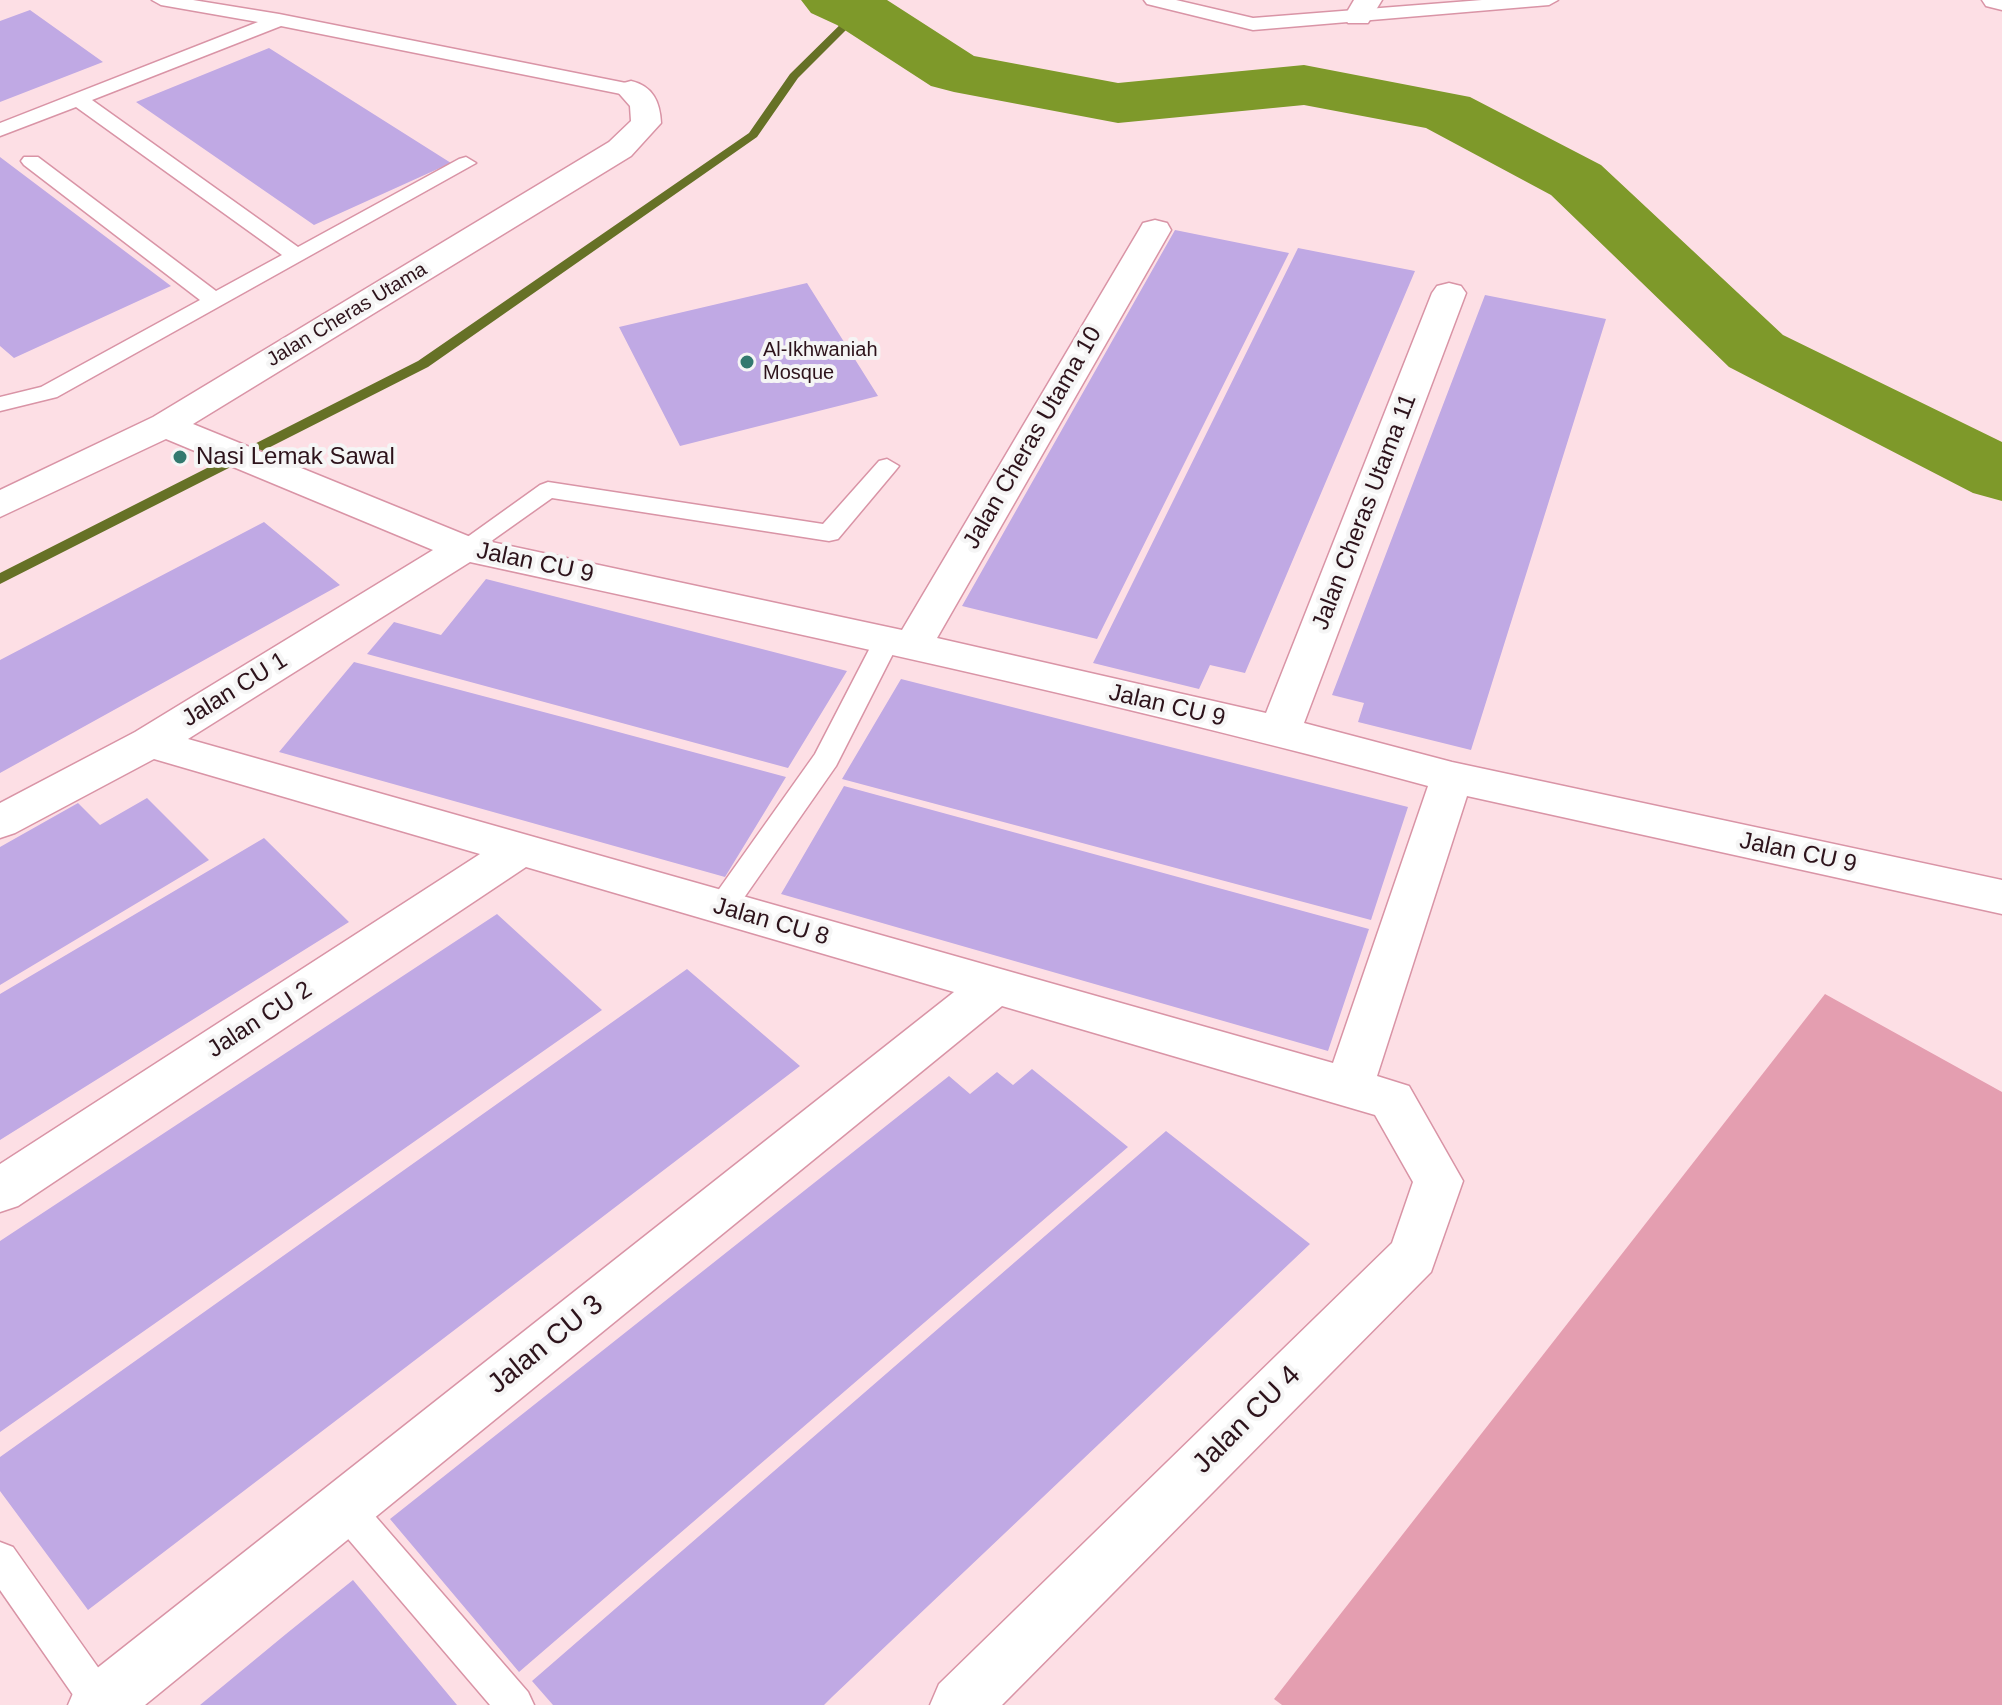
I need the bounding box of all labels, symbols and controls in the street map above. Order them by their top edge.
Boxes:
street label: Jalan Cheras Utama [263,258,431,372]
street label: Jalan Cheras Utama 10 [957,322,1109,554]
place label: Al-Ikhwaniah Mosque [763,338,878,385]
marker: Al-Ikhwaniah Mosque [738,353,756,371]
street label: Jalan Cheras Utama 11 [1307,390,1423,634]
place label: Nasi Lemak Sawal [196,443,395,471]
marker: Nasi Lemak Sawal [171,448,189,466]
street label: Jalan CU 9 [474,537,596,589]
street label: Jalan CU 1 [177,646,293,734]
street label: Jalan CU 9 [1106,679,1228,733]
street label: Jalan CU 9 [1737,827,1859,879]
street label: Jalan CU 8 [710,892,832,952]
street label: Jalan CU 2 [202,976,318,1064]
street label: Jalan CU 3 [482,1288,610,1402]
street label: Jalan CU 4 [1186,1359,1308,1481]

